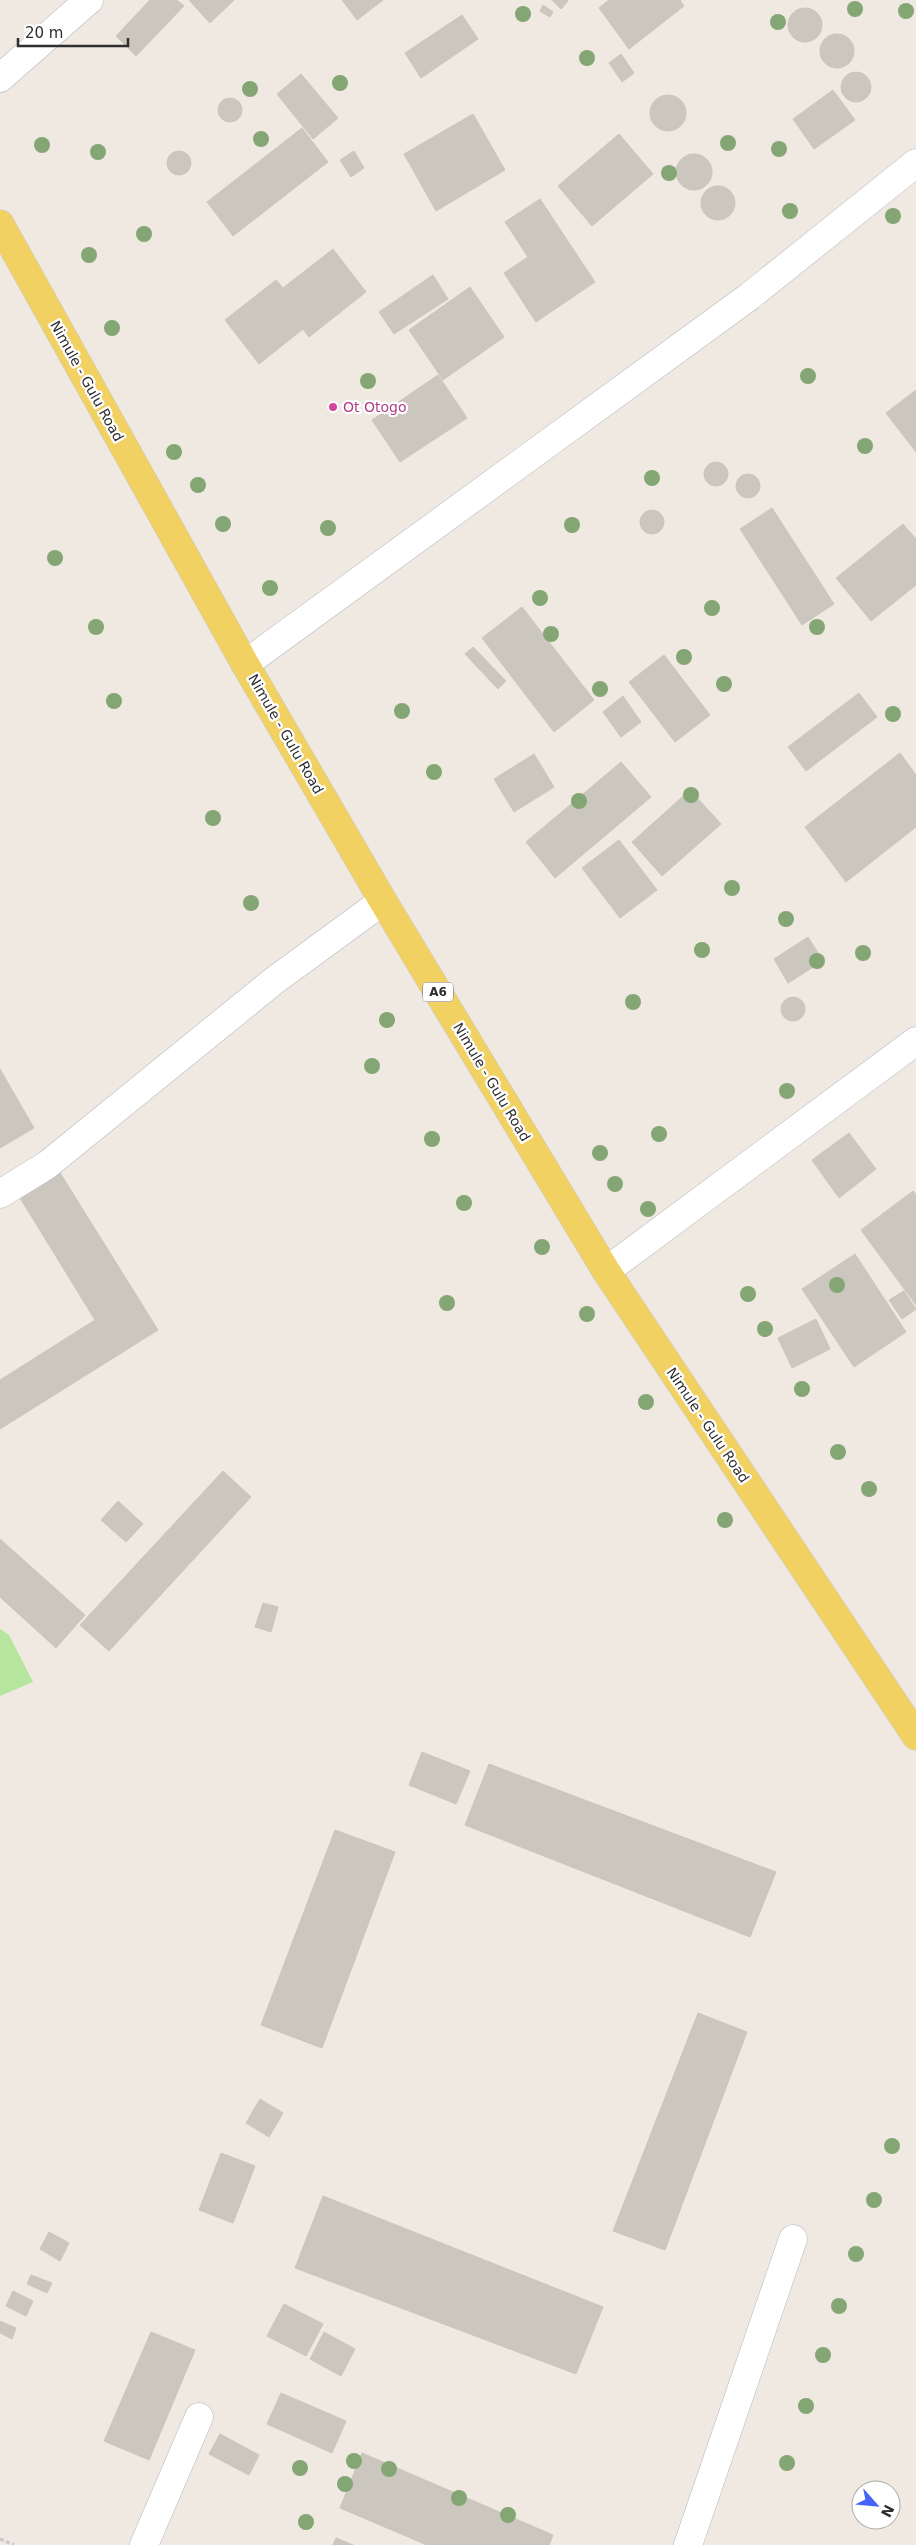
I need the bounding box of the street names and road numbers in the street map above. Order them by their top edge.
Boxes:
street label: Nimule - Gulu Road [47,318,127,444]
street label: Nimule - Gulu Road [245,671,327,797]
road number: A6 [423,982,453,1002]
street label: Nimule - Gulu Road [450,1020,534,1144]
street label: Nimule - Gulu Road [664,1364,752,1486]

